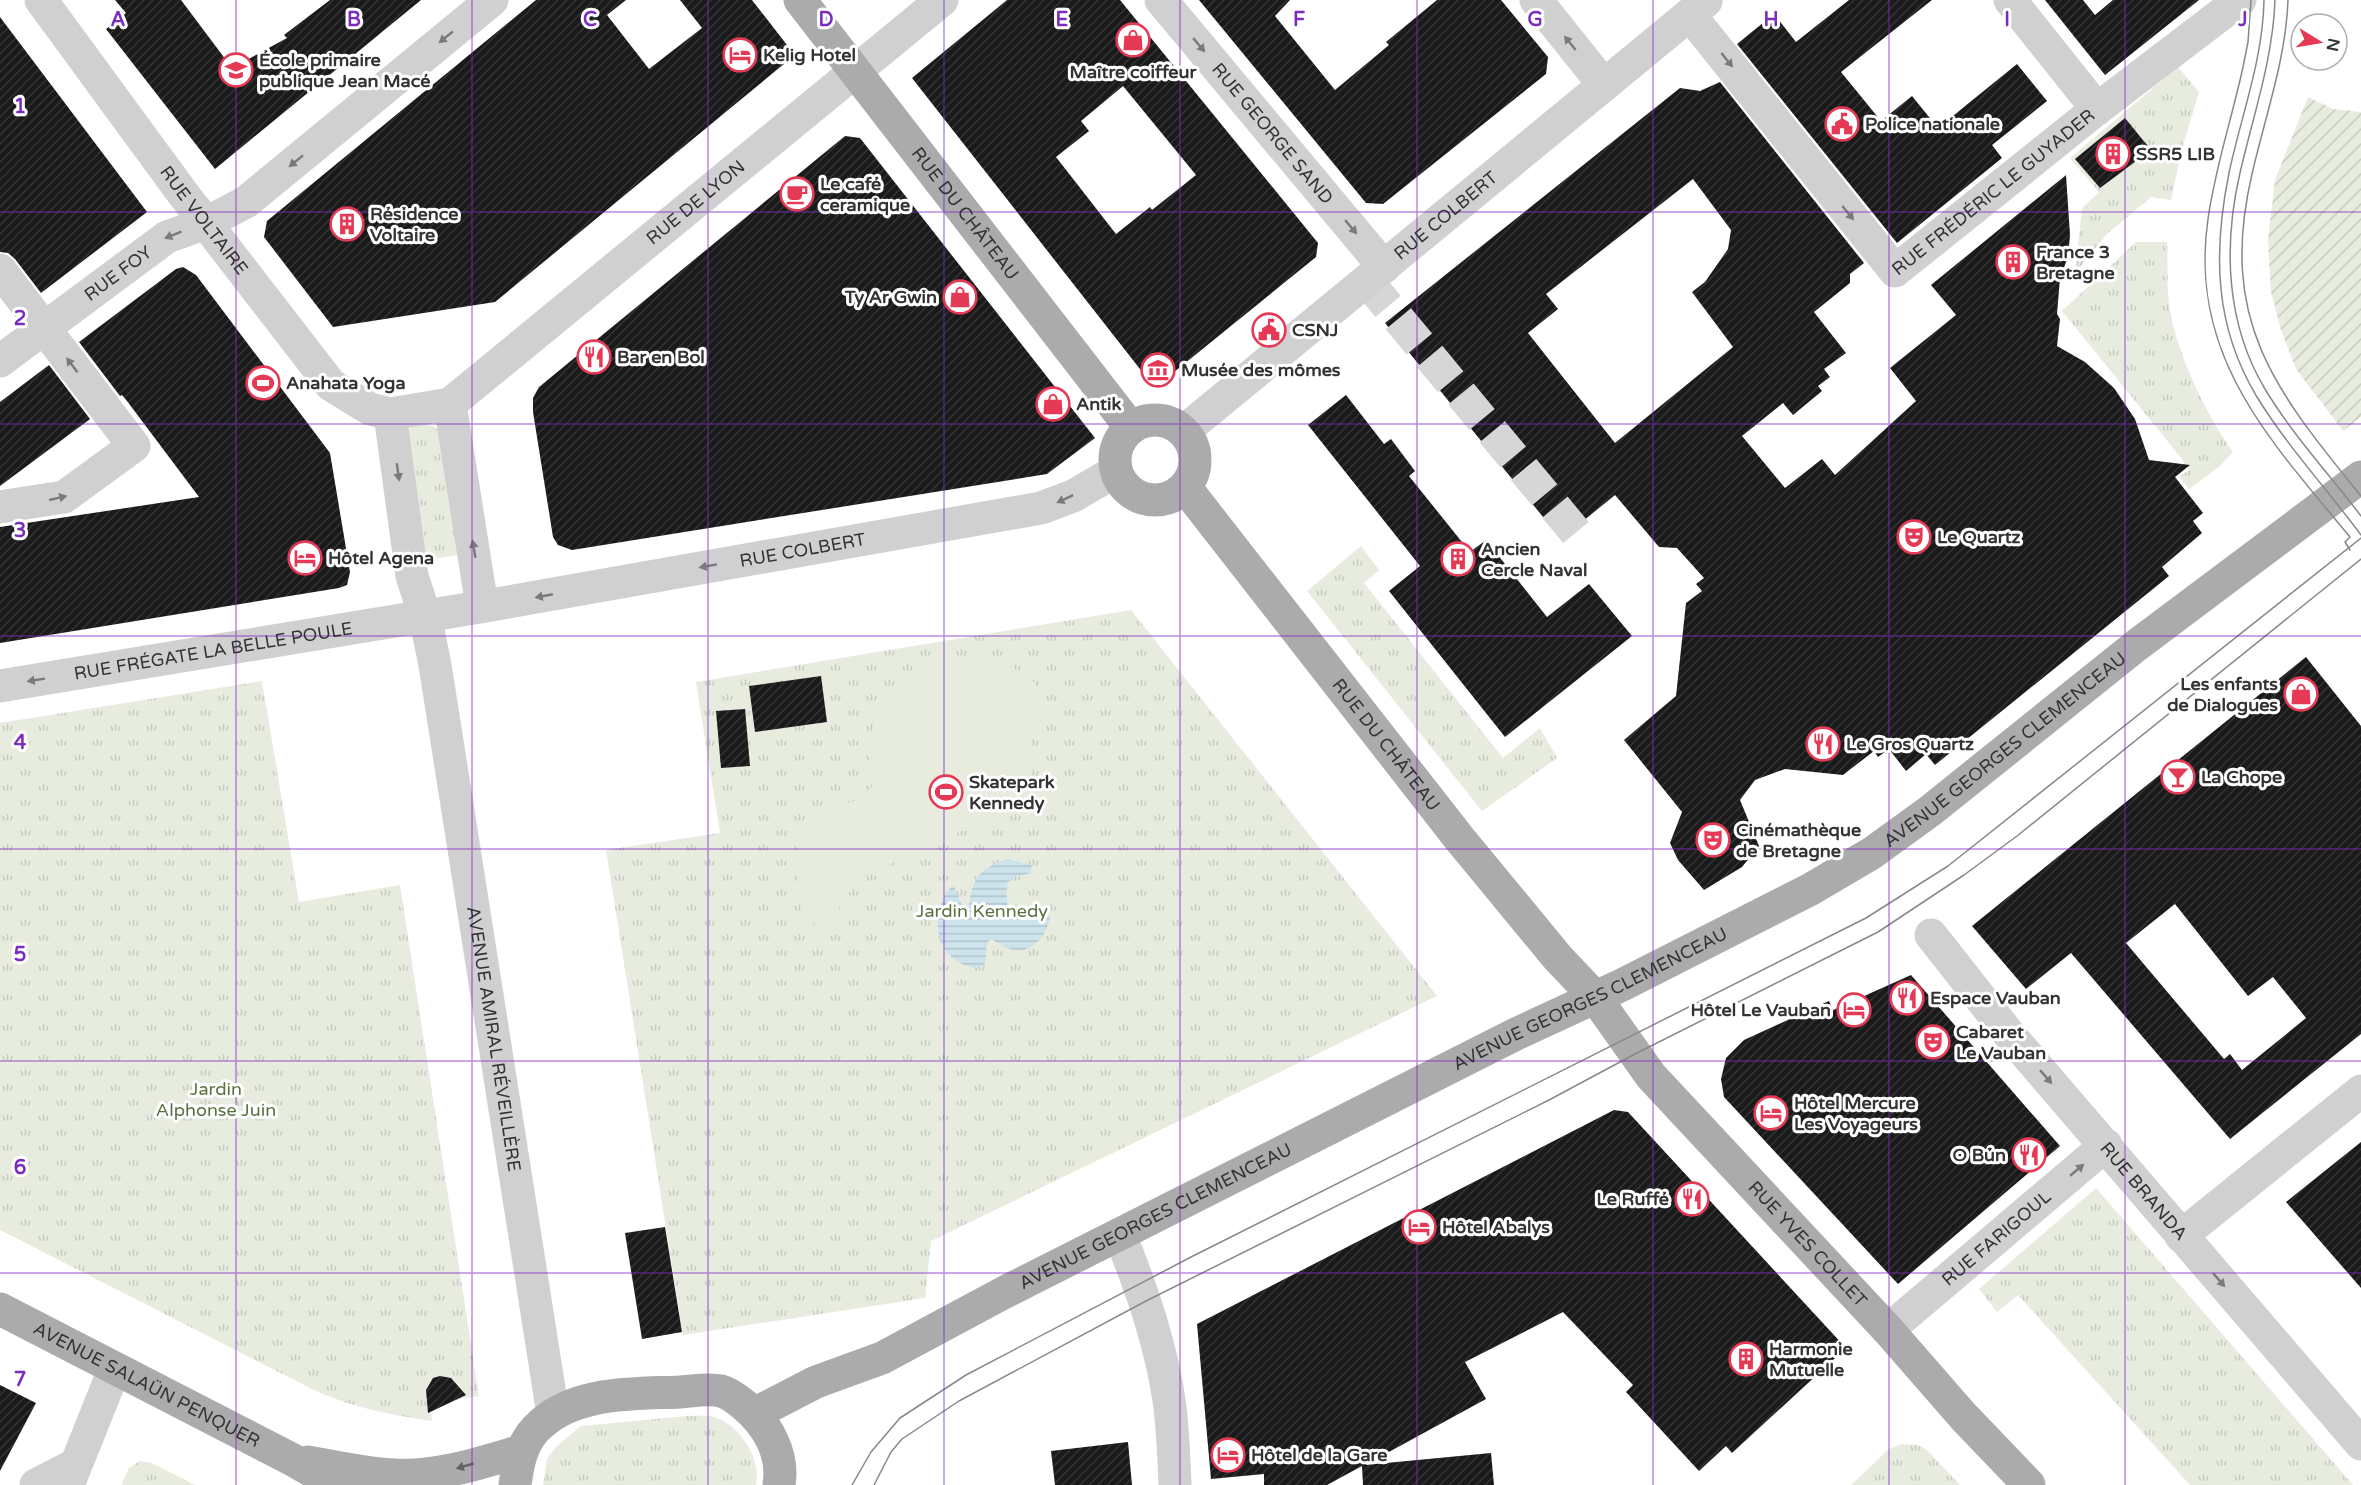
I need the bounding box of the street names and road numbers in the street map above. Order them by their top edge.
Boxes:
street label: RUE GEORGE SAND [1207,58,1338,209]
street label: RUE FRÉDÉRIC LE GUYADER [1887,104,2099,280]
street label: RUE DU CHÂTEAU [907,143,1023,284]
street label: RUE DE LYON [642,155,749,249]
street label: RUE VOLTAIRE [155,161,253,279]
street label: RUE COLBERT [1389,166,1502,265]
street label: RUE FOY [80,241,157,306]
street label: RUE COLBERT [738,528,867,572]
street label: RUE FRÉGATE LA BELLE POULE [72,617,354,685]
street label: AVENUE GEORGES CLEMENCEAU [1879,647,2130,852]
street label: RUE DU CHÂTEAU [1328,674,1445,815]
street label: AVENUE AMIRAL RÉVEILLÈRE [462,905,526,1173]
street label: AVENUE GEORGES CLEMENCEAU [1449,922,1731,1075]
street label: RUE BRANDA [2095,1137,2192,1245]
street label: AVENUE GEORGES CLEMENCEAU [1015,1138,1295,1294]
street label: RUE YVES COLLET [1744,1176,1872,1311]
street label: RUE FARIGOUL [1937,1185,2056,1291]
street label: AVENUE SALAÜN PENQUER [30,1317,264,1452]

